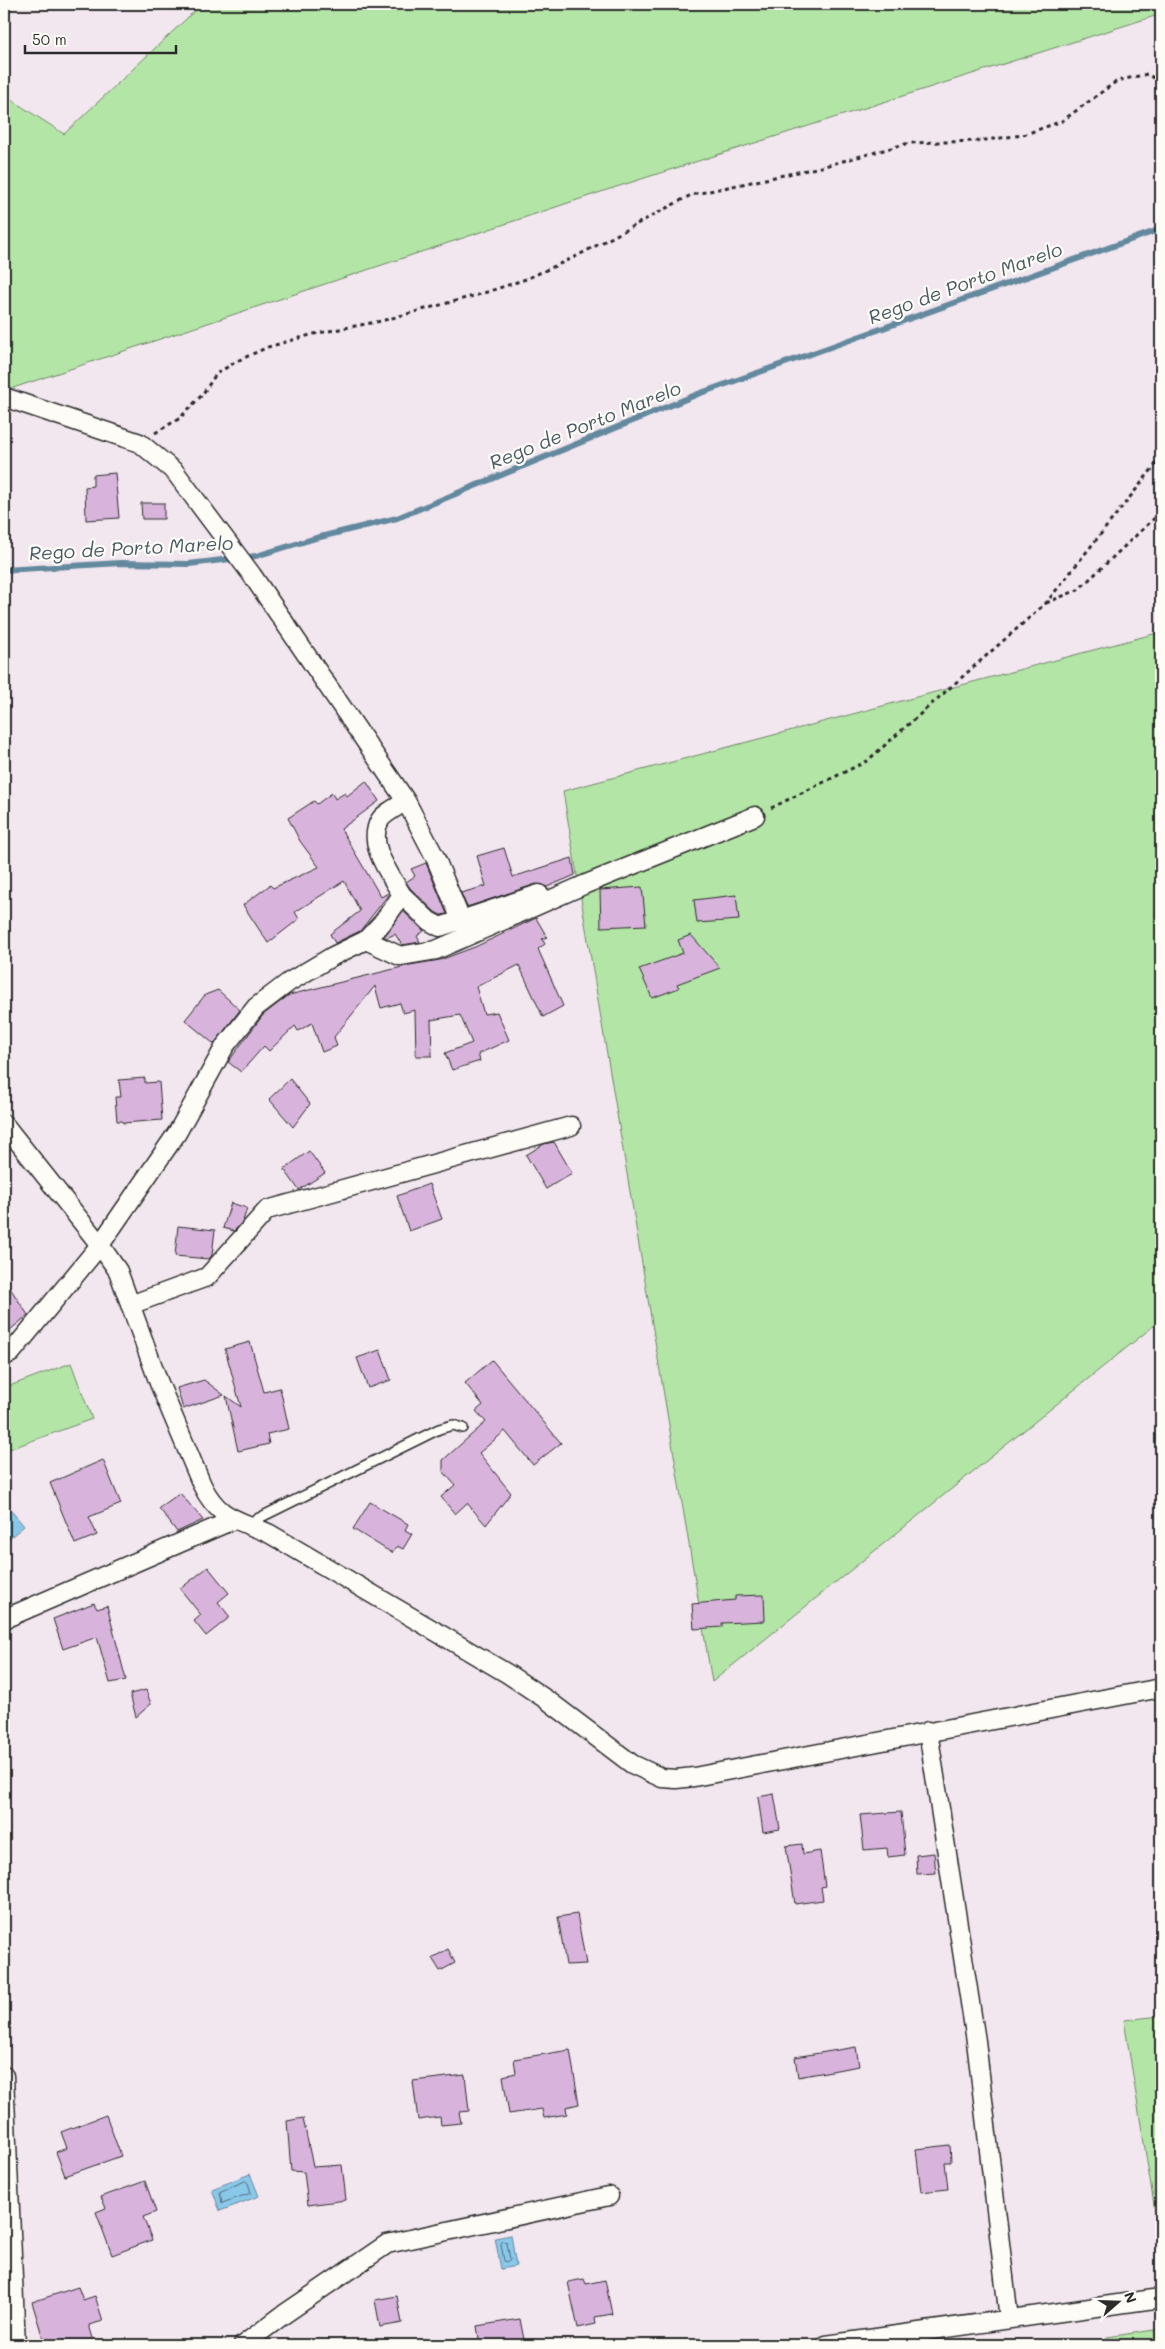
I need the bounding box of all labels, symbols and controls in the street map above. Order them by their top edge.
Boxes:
scale bar [25,22,176,54]
text: 50 m [32,29,67,49]
water label: Rego de Porto Marelo [864,236,1065,329]
water label: Rego de Porto Marelo [485,375,684,474]
water label: Rego de Porto Marelo [28,530,234,565]
north arrow [1092,2276,1142,2326]
text: N [1120,2289,1141,2306]

